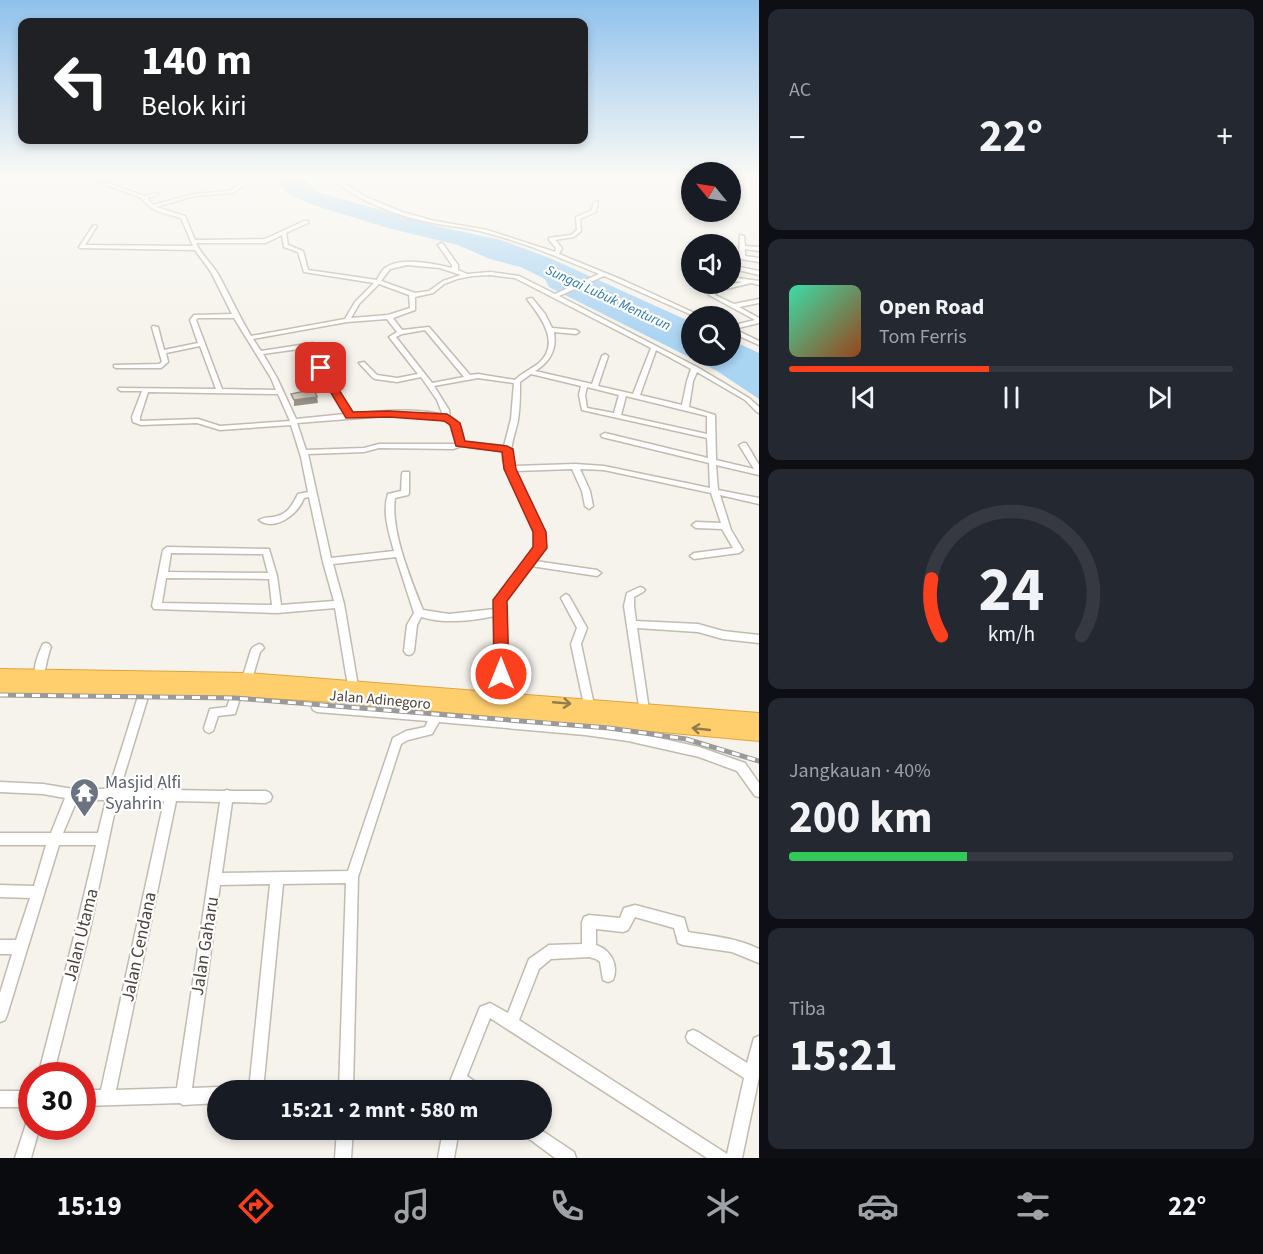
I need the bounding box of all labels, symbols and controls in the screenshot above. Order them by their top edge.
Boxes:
text: 140 m [141,31,252,91]
icon: left [42,42,120,120]
text: AC [789,76,811,104]
text: Belok kiri [141,87,247,126]
text: 22° [979,105,1043,169]
text: − [789,114,805,161]
text: + [1217,114,1233,161]
north arrow [681,162,741,222]
map controls [681,162,741,366]
button: sound [681,234,741,294]
water label: Sungai Lubuk Menturun [542,260,674,336]
text: Open Road [879,291,984,323]
button: search [681,306,741,366]
text: Tom Ferris [879,323,967,351]
pin [295,342,346,393]
icon: arrive [304,351,337,384]
icon: previous [847,381,880,414]
icon: pause [995,381,1028,414]
icon: next [1143,381,1176,414]
text: 24 [978,546,1044,635]
text: km/h [987,619,1035,650]
position arrow [469,642,533,706]
street label: Jalan Adinegoro [328,685,432,715]
one-way arrow [551,698,571,709]
one-way arrow [691,723,711,734]
text: Jangkauan · 40% [789,757,931,785]
place label: Masjid Alfi Syahrin [105,770,181,816]
temple icon: Masjid Alfi Syahrin [68,776,100,818]
text: 200 km [789,786,933,850]
street label: Jalan Utama [57,886,105,984]
street label: Jalan Cendana [115,890,163,1004]
street label: Jalan Gaharu [185,895,225,997]
text: Tiba [789,995,826,1023]
text: 15:21 [789,1024,898,1088]
speed limit sign: 30 [18,1062,96,1140]
text: 15:21 · 2 mnt · 580 m [281,1094,478,1126]
icon: directions [235,1185,277,1227]
icon: music [391,1185,433,1227]
icon: phone [546,1185,588,1227]
icon: climate [702,1185,744,1227]
icon: car [857,1185,899,1227]
icon: filters [1012,1185,1054,1227]
text: 15:19 [57,1187,122,1226]
text: 22° [1168,1187,1206,1226]

